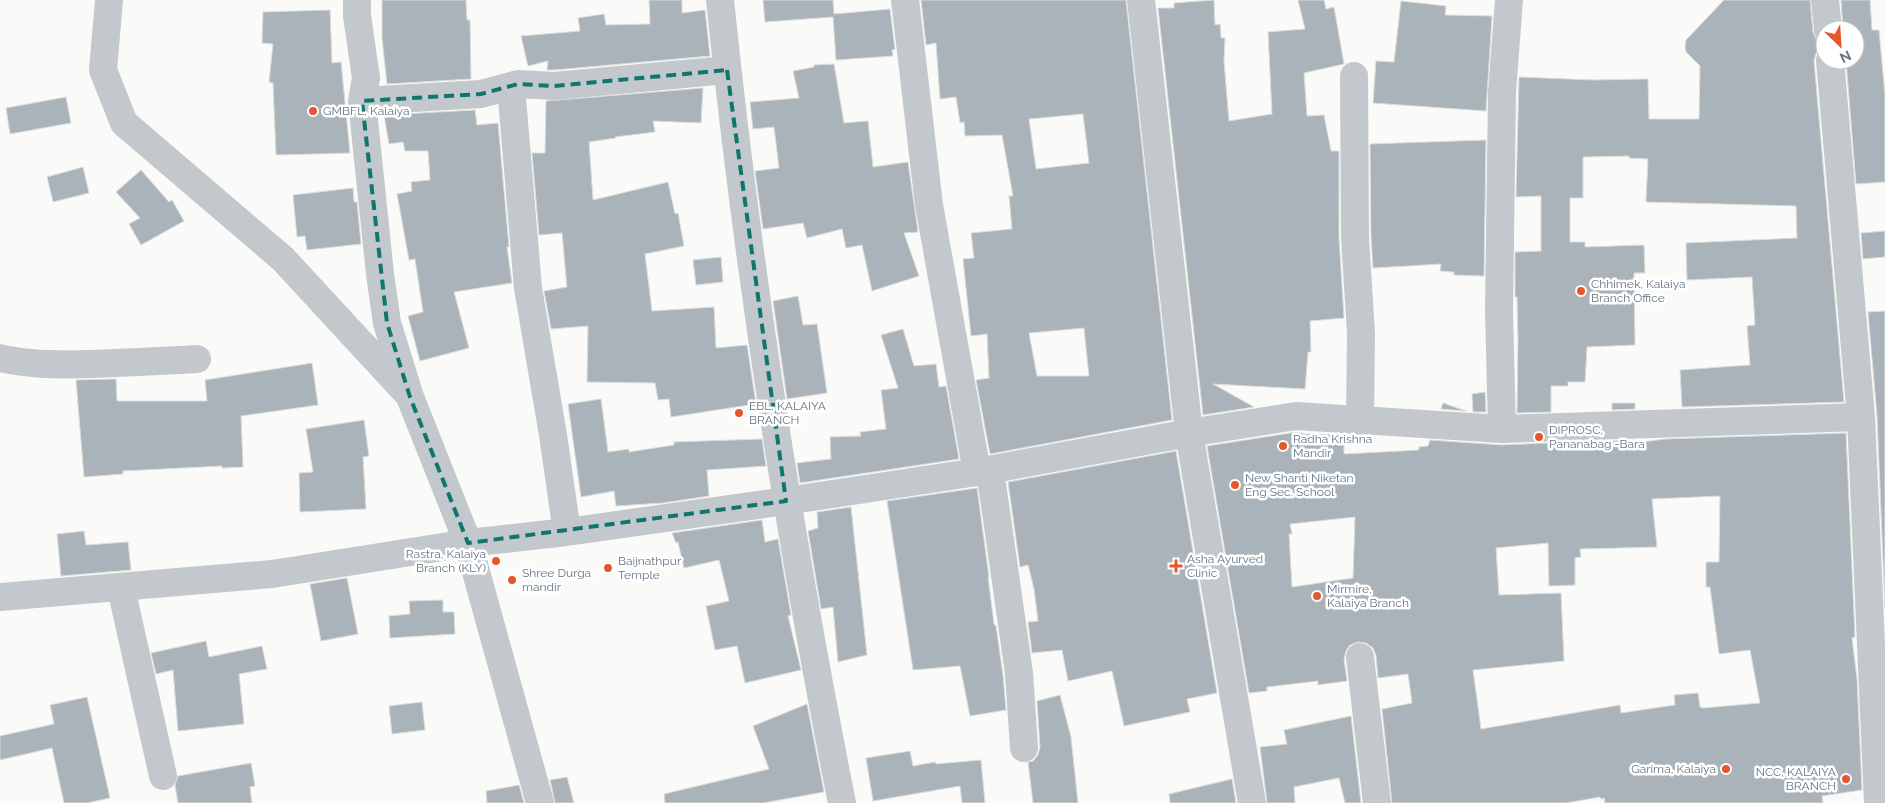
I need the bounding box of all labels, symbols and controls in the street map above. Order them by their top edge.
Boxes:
north arrow [1815,20,1865,70]
text: N [1837,47,1854,66]
place label: GMBFL, Kalaiya [323,104,410,118]
marker: GMBFL, Kalaiya [307,105,319,117]
place label: Chhimek, Kalaiya Branch Office [1591,277,1686,305]
marker: Chhimek, Kalaiya Branch Office [1575,285,1587,297]
place label: EBL, KALAIYA BRANCH [749,399,826,427]
marker: EBL, KALAIYA BRANCH [733,407,745,419]
place label: DIPROSC, Pananabag -Bara [1549,423,1645,451]
marker: DIPROSC, Pananabag -Bara [1533,431,1545,443]
place label: Radha Krishna Mandir [1293,432,1372,460]
marker: Radha Krishna Mandir [1277,440,1289,452]
place label: New Shanti Niketan Eng Sec. School [1245,471,1353,499]
marker: New Shanti Niketan Eng Sec. School [1229,479,1241,491]
place label: Rastra, Kalaiya Branch (KLY) [406,547,486,575]
place label: Asha Ayurved Clinic [1187,552,1263,580]
place label: Baijnathpur Temple [618,554,682,582]
marker: Rastra, Kalaiya Branch (KLY) [490,555,502,567]
marker: Asha Ayurved Clinic [1169,559,1183,573]
marker: Baijnathpur Temple [602,562,614,574]
place label: Shree Durga mandir [522,566,591,594]
marker: Shree Durga mandir [506,574,518,586]
place label: Mirmire, Kalaiya Branch [1327,582,1409,610]
marker: Mirmire, Kalaiya Branch [1311,590,1323,602]
place label: Garima, Kalaiya [1631,762,1716,776]
marker: Garima, Kalaiya [1720,763,1732,775]
place label: NCC, KALAIYA BRANCH [1756,765,1836,793]
marker: NCC, KALAIYA BRANCH [1840,773,1852,785]

